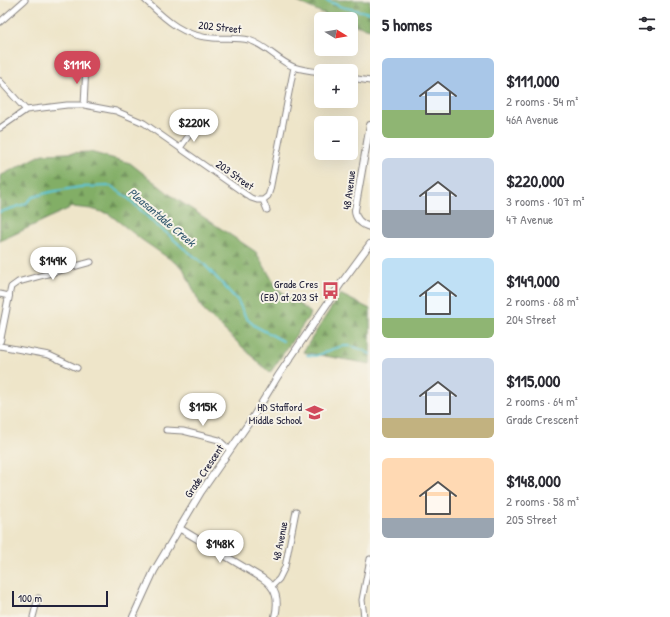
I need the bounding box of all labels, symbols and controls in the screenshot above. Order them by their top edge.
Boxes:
north arrow [314,12,358,56]
map controls [314,12,358,160]
text: 5 homes [382,13,432,36]
icon: filters [636,13,658,35]
street label: 202 Street [198,18,243,36]
pin: $111K [49,51,105,85]
text: $111K [63,55,91,73]
button: + [314,64,358,108]
text: $111,000 [506,69,559,92]
icon: home [414,74,462,122]
text: 2 rooms · 54 m² [506,92,578,110]
pin: $220K [166,109,222,143]
text: 46A Avenue [506,110,558,128]
text: $220K [178,113,210,131]
button: − [314,116,358,160]
street label: 203 Street [213,157,257,193]
street label: 48 Avenue [340,169,358,210]
text: $220,000 [506,169,564,192]
icon: home [414,174,462,222]
water label: Pleasantdale Creek [125,184,200,251]
text: 3 rooms · 107 m² [506,192,585,210]
text: 47 Avenue [506,210,553,228]
pin: $149K [25,247,81,281]
text: $149K [39,251,67,269]
text: $149,000 [506,269,560,292]
icon: home [414,274,462,322]
place label: Grade Cres (EB) at 203 St [260,277,318,304]
bus stop icon: Grade Cres (EB) at 203 St [321,280,341,300]
text: 2 rooms · 68 m² [506,292,579,310]
text: 204 Street [506,310,556,328]
text: $115,000 [506,369,560,392]
icon: home [414,374,462,422]
text: 2 rooms · 64 m² [506,392,578,410]
pin: $115K [175,393,231,427]
text: $115K [189,397,217,415]
place label: HD Stafford Middle School [249,400,303,427]
school or university icon: HD Stafford Middle School [305,403,325,423]
text: Grade Crescent [506,410,578,428]
street label: Grade Crescent [181,441,227,500]
text: $148,000 [506,469,561,492]
icon: home [414,474,462,522]
text: 2 rooms · 58 m² [506,492,579,510]
text: 205 Street [506,510,557,528]
street label: 48 Avenue [269,520,291,562]
pin: $148K [192,530,248,564]
text: $148K [206,534,234,552]
scale bar [12,589,108,608]
text: 100 m [18,591,42,605]

